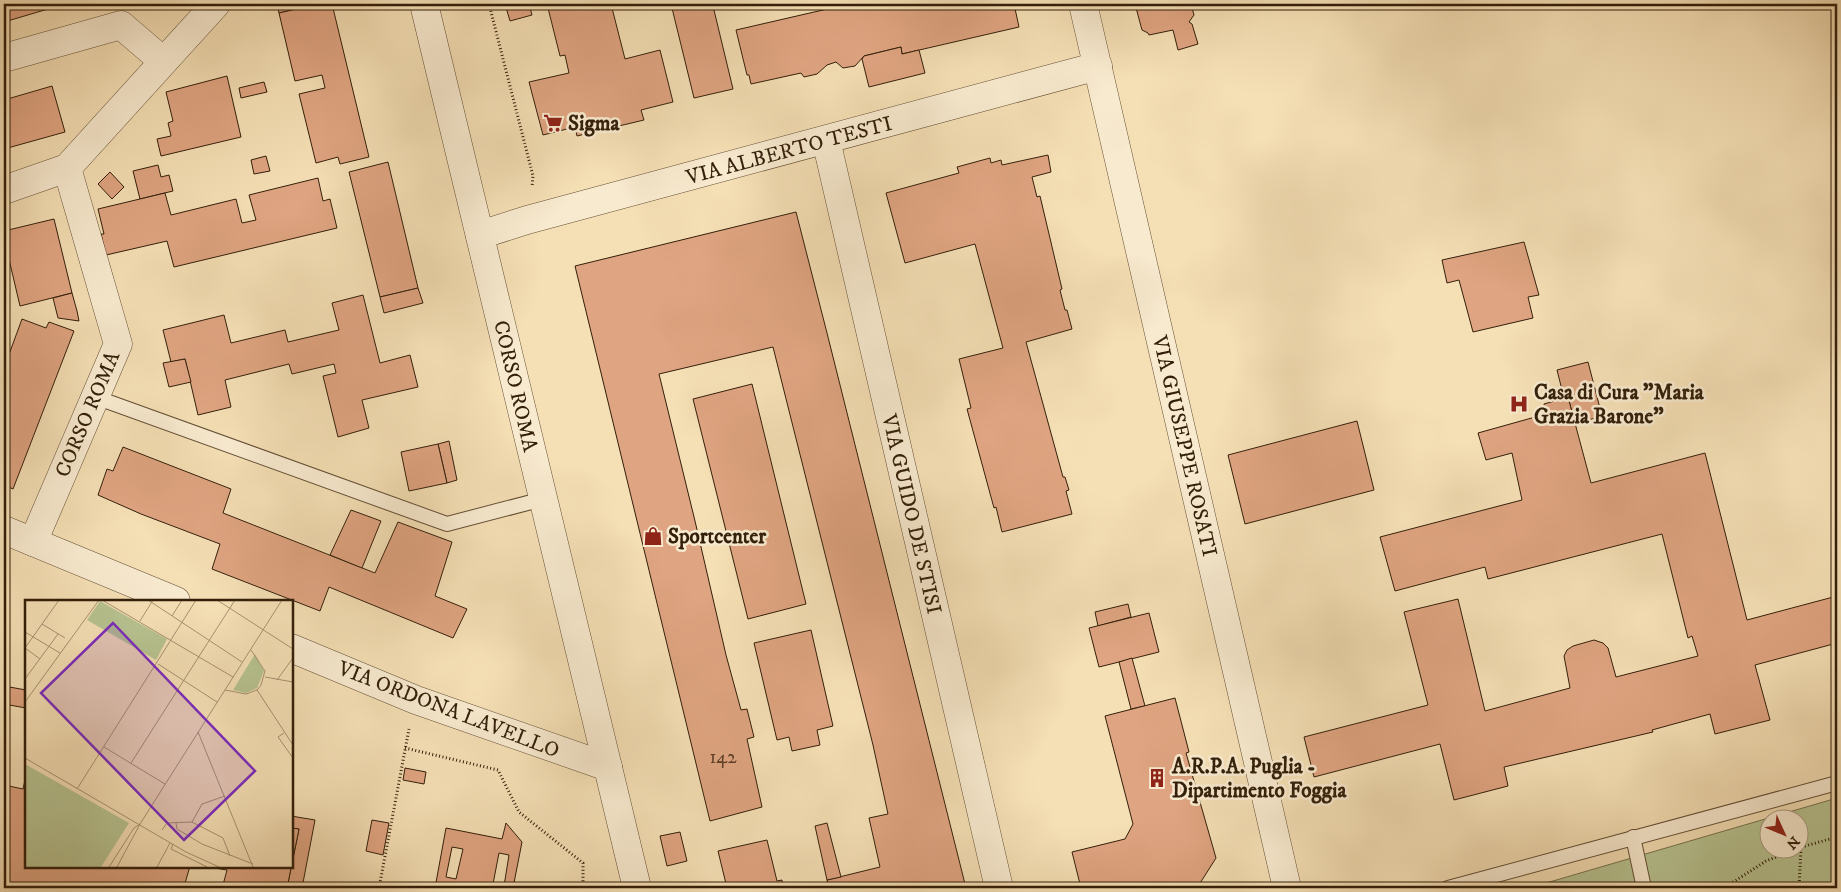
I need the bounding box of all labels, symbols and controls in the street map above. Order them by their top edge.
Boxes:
place label: Sigma [568,111,620,137]
street label: VIA ALBERTO TESTI [682,111,895,191]
supermarket icon: Sigma [542,112,564,134]
street label: CORSO ROMA [487,318,543,455]
street label: VIA GIUSEPPE ROSATI [1146,332,1222,559]
street label: CORSO ROMA [50,347,126,481]
place label: Casa di Cura "Maria Grazia Barone" [1534,380,1705,430]
hospital icon: Casa di Cura "Maria Grazia Barone" [1508,393,1530,415]
street label: VIA GUIDO DE STISI [875,411,947,617]
place label: Sportcenter [668,524,767,550]
shop icon: Sportcenter [642,525,664,547]
inset map [25,600,292,867]
street label: VIA ORDONA LAVELLO [333,655,563,764]
house number: 142 [709,746,737,769]
place label: A.R.P.A. Puglia - Dipartimento Foggia [1171,754,1347,804]
building icon: A.R.P.A. Puglia - Dipartimento Foggia [1146,767,1168,789]
north arrow [1758,810,1808,860]
text: N [1782,832,1803,853]

